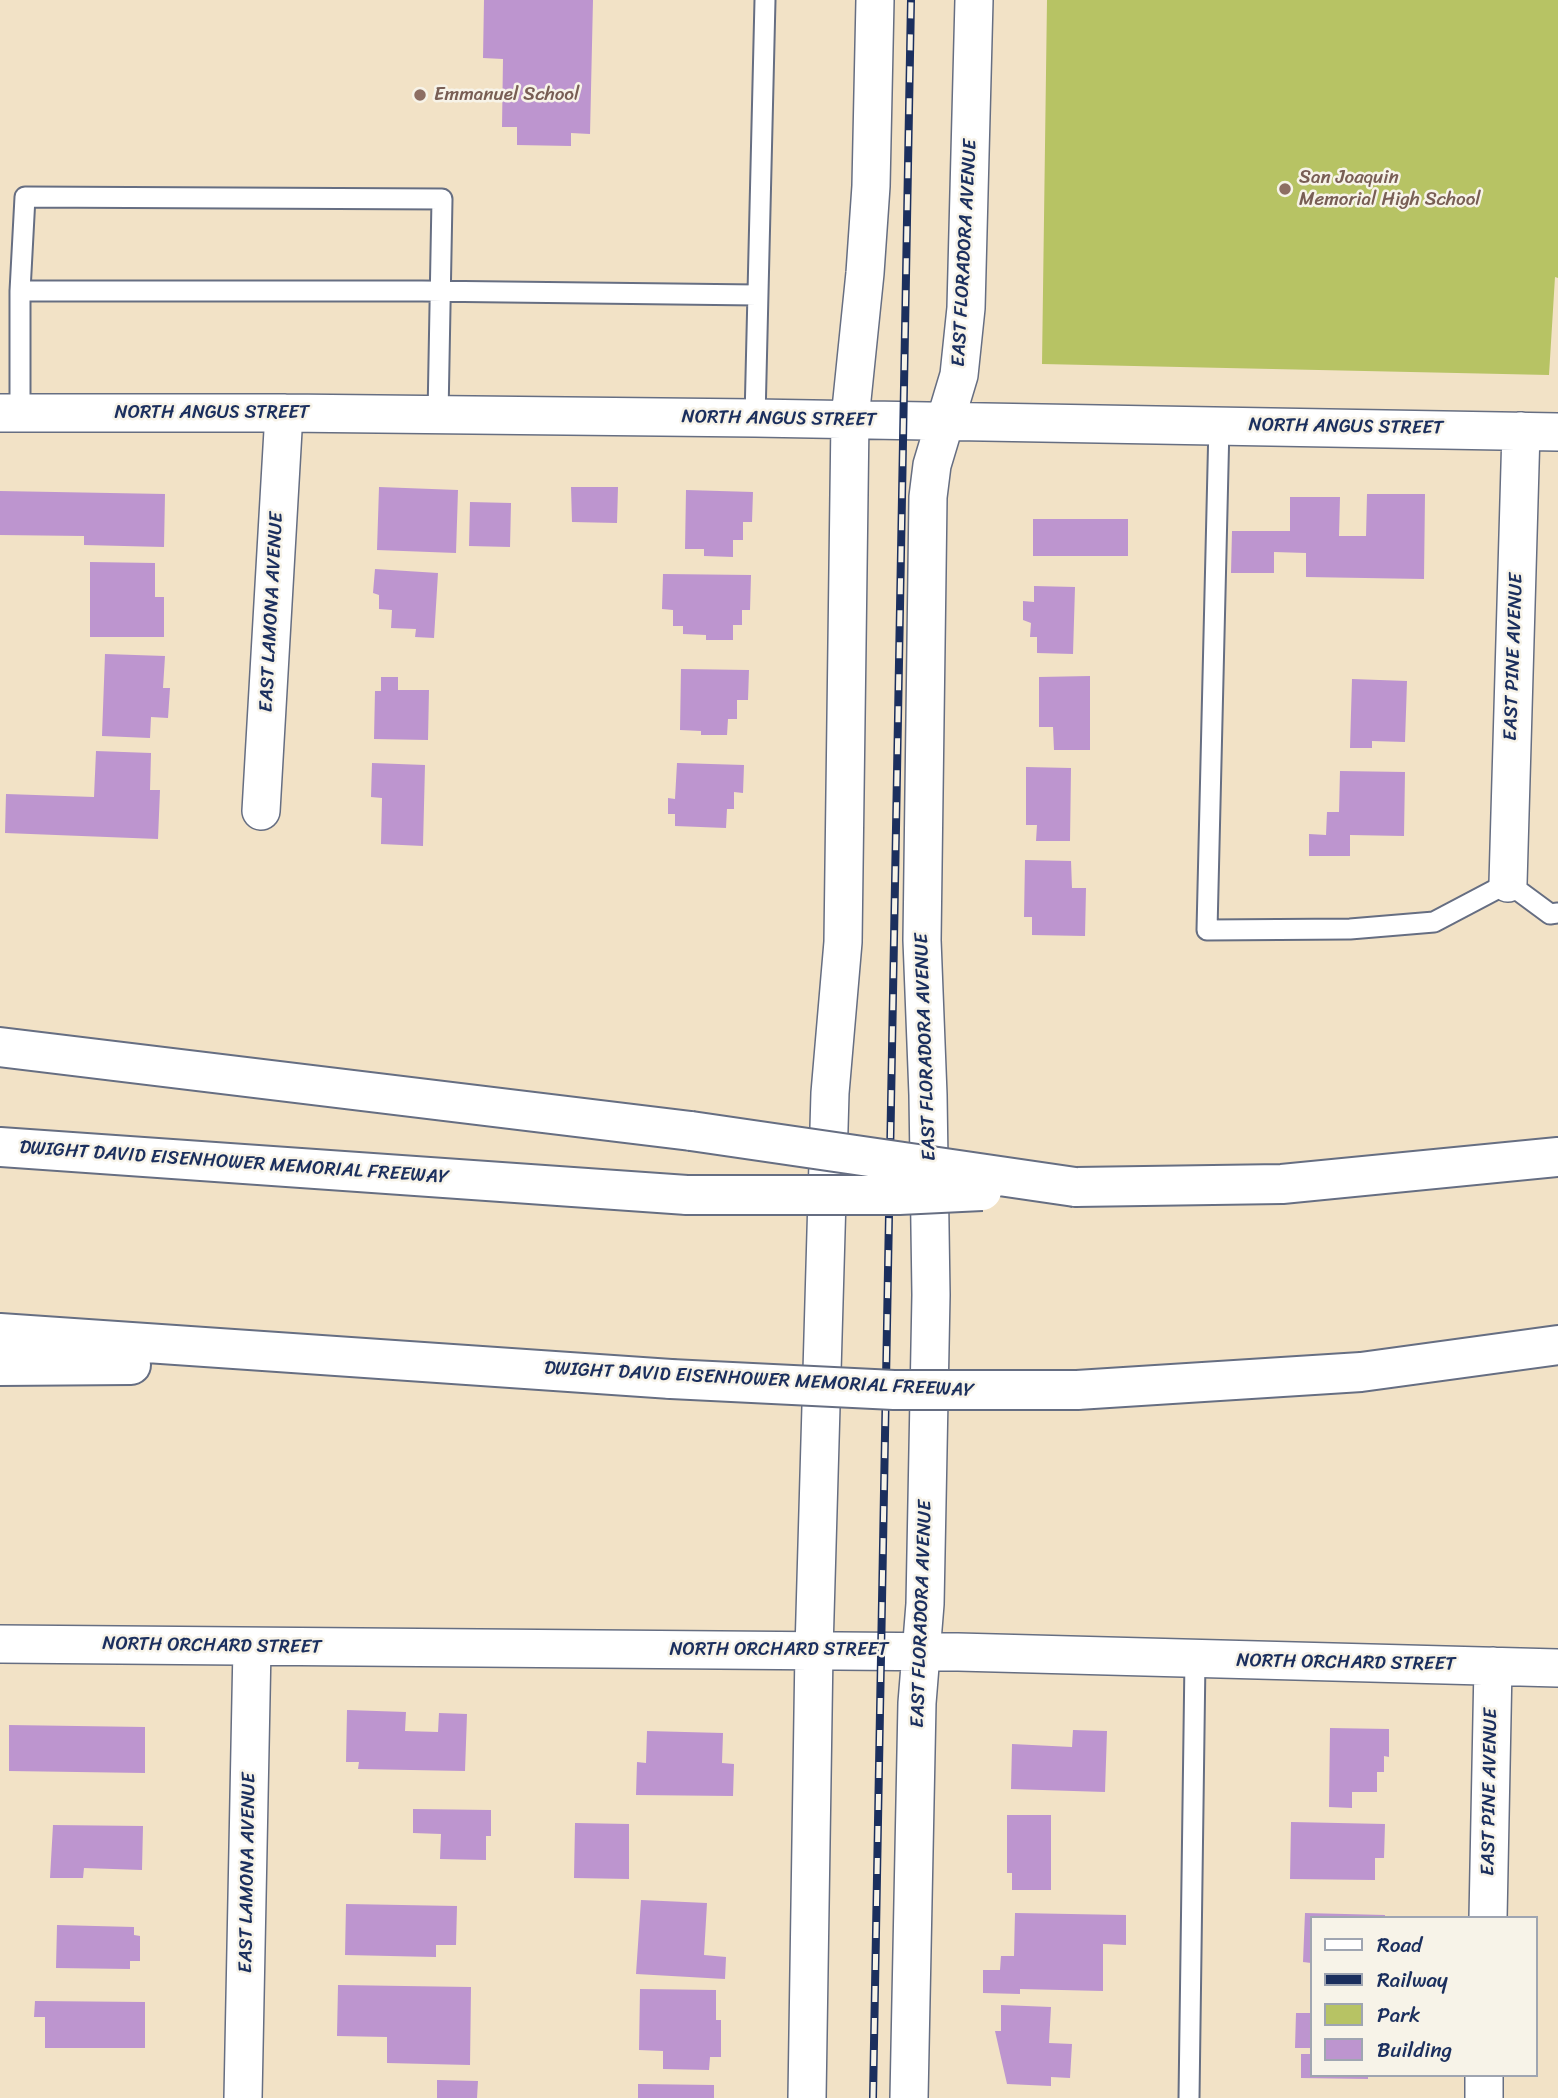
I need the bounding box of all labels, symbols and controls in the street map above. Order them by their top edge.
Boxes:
place label: Emmanuel School [434,84,579,106]
marker: Emmanuel School [412,87,428,103]
street label: EAST FLORADORA AVENUE [948,139,982,367]
place label: San Joaquin Memorial High School [1299,167,1481,211]
marker: San Joaquin Memorial High School [1277,181,1293,197]
street label: NORTH ANGUS STREET [115,402,309,424]
street label: NORTH ANGUS STREET [681,406,877,432]
street label: NORTH ANGUS STREET [1248,414,1444,440]
street label: EAST LAMONA AVENUE [255,511,289,713]
street label: EAST PINE AVENUE [1500,573,1528,741]
street label: EAST FLORADORA AVENUE [911,933,941,1161]
street label: DWIGHT DAVID EISENHOWER MEMORIAL FREEWAY [19,1137,449,1189]
street label: DWIGHT DAVID EISENHOWER MEMORIAL FREEWAY [544,1357,974,1403]
street label: EAST FLORADORA AVENUE [907,1500,937,1728]
street label: NORTH ORCHARD STREET [102,1633,322,1659]
street label: NORTH ORCHARD STREET [669,1639,889,1661]
street label: NORTH ORCHARD STREET [1236,1650,1456,1676]
street label: EAST PINE AVENUE [1477,1708,1503,1876]
street label: EAST LAMONA AVENUE [235,1773,261,1973]
legend [1310,1916,1537,2077]
text: Road [1377,1926,1422,1964]
text: Railway [1377,1961,1448,1999]
text: Park [1377,1996,1420,2034]
text: Building [1377,2031,1452,2069]

